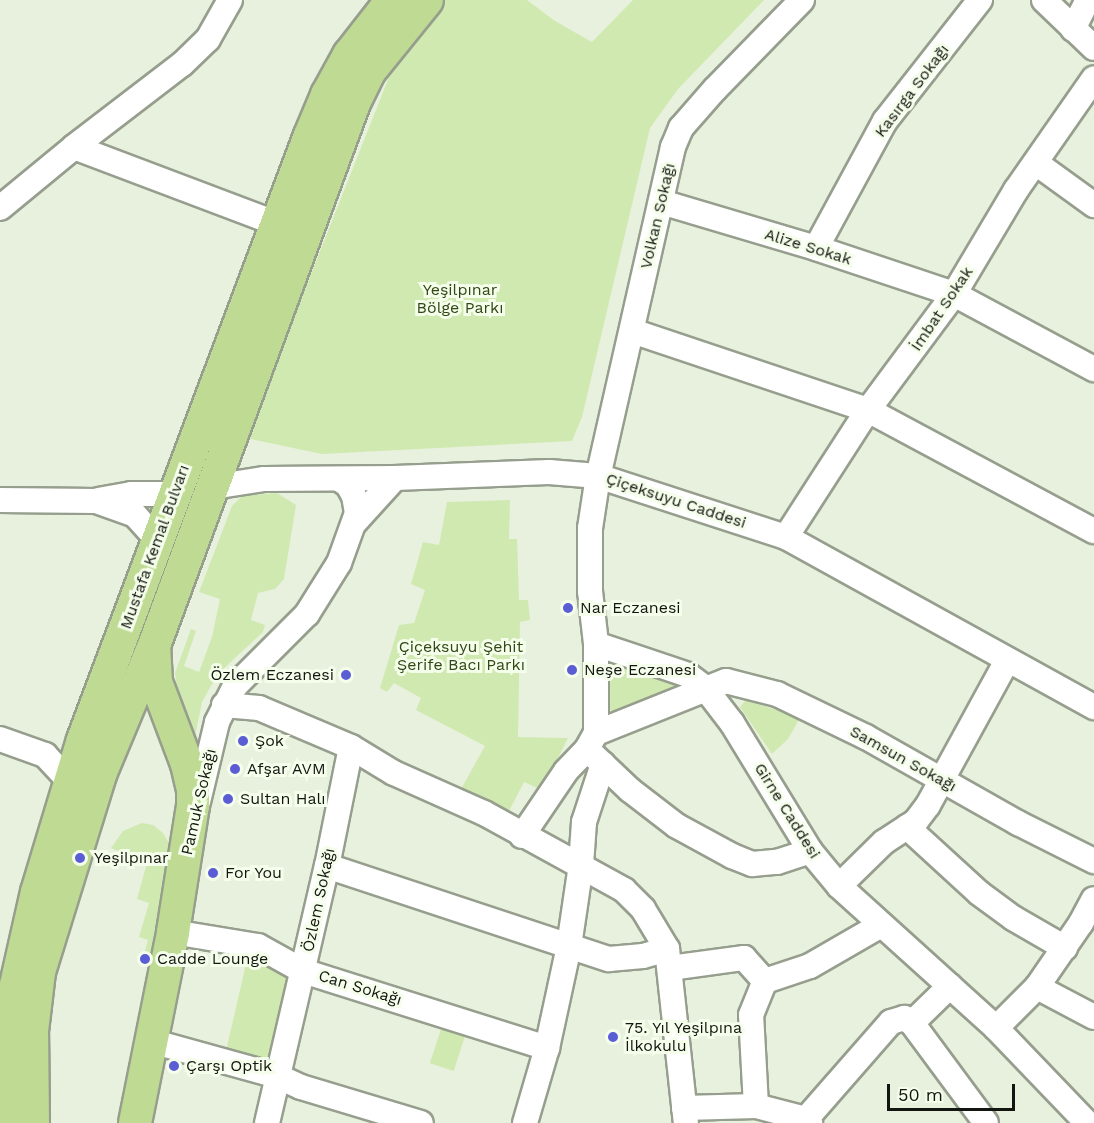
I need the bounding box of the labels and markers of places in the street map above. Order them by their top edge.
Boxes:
place label: Nar Eczanesi [580,598,681,618]
marker: Nar Eczanesi [561,601,575,615]
place label: Neşe Eczanesi [584,660,696,680]
marker: Neşe Eczanesi [565,663,579,677]
place label: Özlem Eczanesi [210,665,334,685]
marker: Özlem Eczanesi [339,668,353,682]
place label: Şok [255,731,284,751]
marker: Şok [236,734,250,748]
place label: Afşar AVM [247,759,327,779]
marker: Afşar AVM [228,762,242,776]
place label: Sultan Halı [240,789,326,809]
marker: Sultan Halı [221,792,235,806]
place label: Yeşilpınar [94,848,169,868]
marker: Yeşilpınar [71,849,89,867]
place label: For You [225,863,283,883]
marker: For You [206,866,220,880]
place label: Cadde Lounge [157,949,268,969]
marker: Cadde Lounge [138,952,152,966]
place label: 75. Yıl Yeşilpına İlkokulu [625,1018,744,1056]
marker: 75. Yıl Yeşilpına İlkokulu [606,1030,620,1044]
place label: Çarşı Optik [186,1056,272,1076]
marker: Çarşı Optik [167,1059,181,1073]

